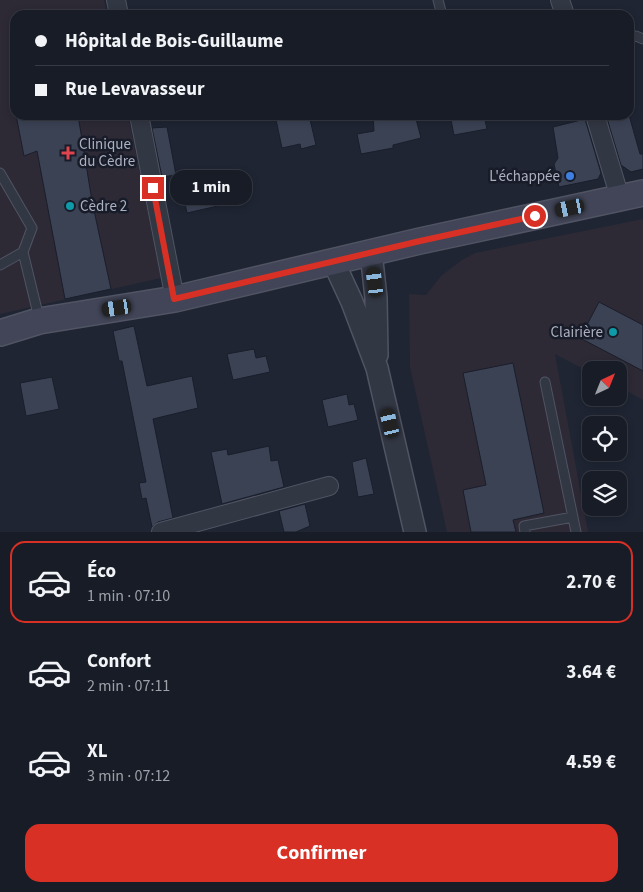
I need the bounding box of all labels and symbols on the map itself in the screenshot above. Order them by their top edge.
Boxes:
place label: Clinique du Cèdre [79,134,135,172]
marker: Clinique du Cèdre [61,146,75,160]
place label: L'échappée [489,166,560,187]
callout: 1 min [170,170,253,206]
marker: L'échappée [564,170,576,182]
route end [142,177,164,199]
place label: Cèdre 2 [80,196,127,217]
car [553,198,586,218]
marker: Cèdre 2 [64,200,76,212]
route start [524,205,546,227]
car [365,266,384,298]
car [101,298,132,318]
place label: Clairière [551,322,603,343]
marker: Clairière [607,326,619,338]
north arrow [582,361,628,406]
car [379,407,400,439]

